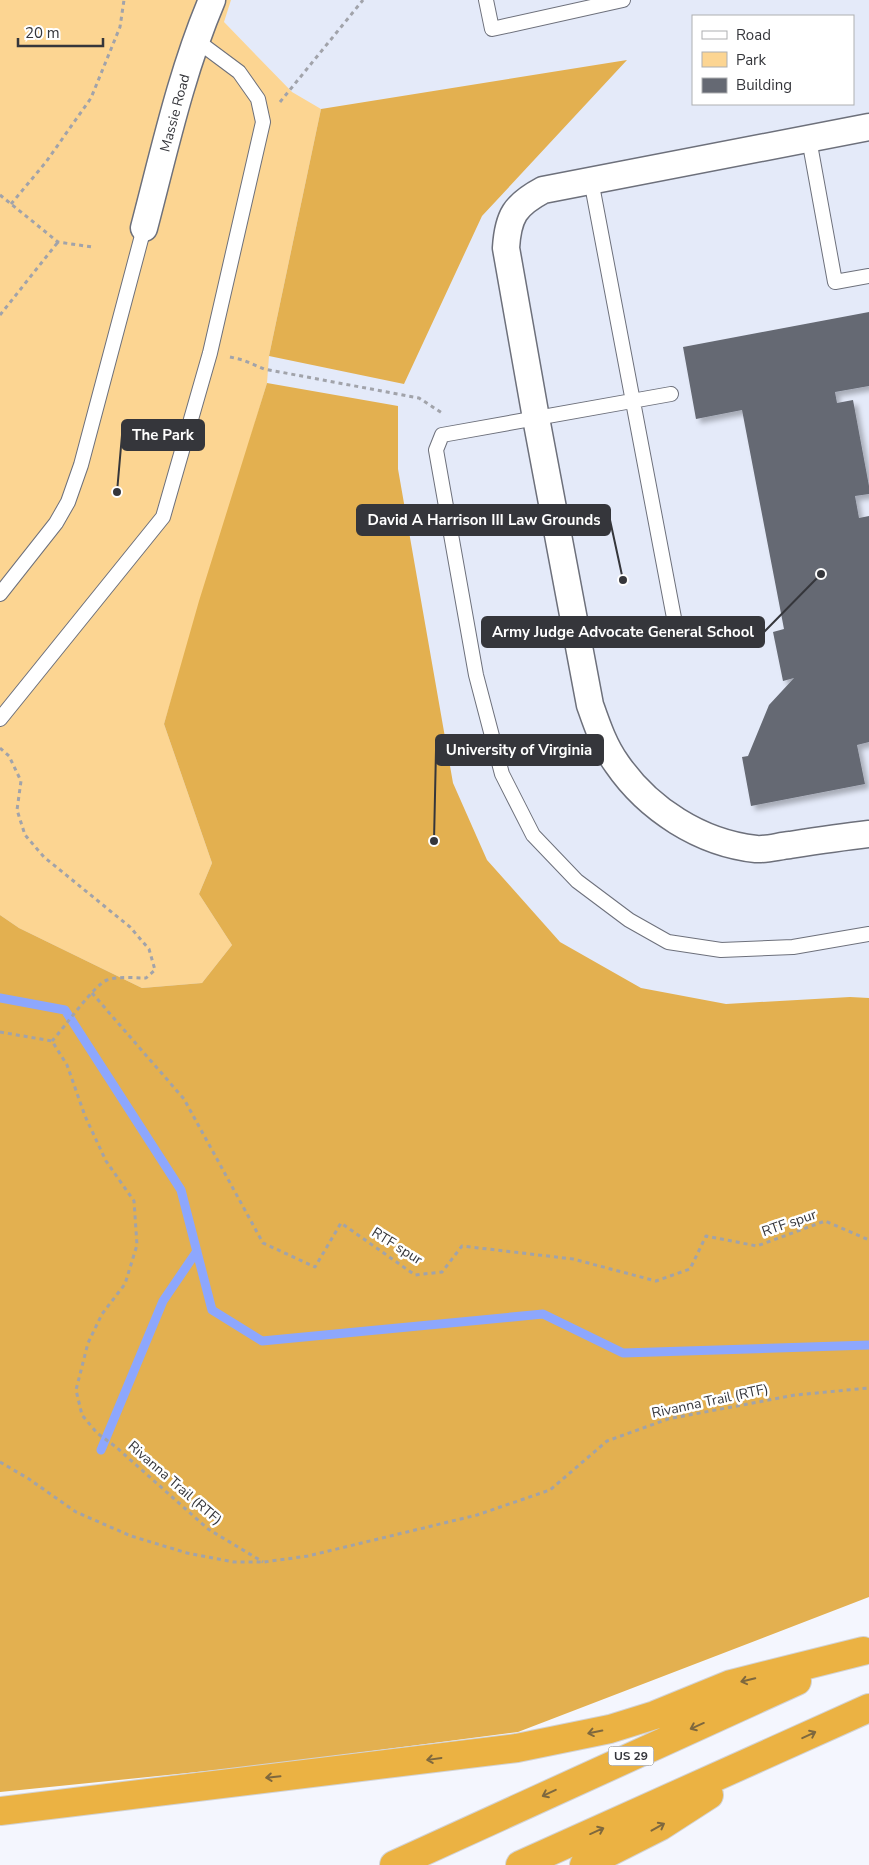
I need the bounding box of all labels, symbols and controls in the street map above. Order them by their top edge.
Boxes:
scale bar [18,15,102,47]
legend [692,15,854,105]
text: 20 m [25,23,60,43]
text: Road [736,25,771,45]
text: Park [736,50,766,70]
street label: Massie Road [156,72,194,154]
text: Building [736,75,792,95]
callout: The Park [122,420,204,450]
text: The Park [132,425,195,445]
callout: David A Harrison III Law Grounds [357,505,610,535]
text: David A Harrison III Law Grounds [367,510,601,530]
callout: Army Judge Advocate General School [482,617,764,647]
text: Army Judge Advocate General School [492,622,754,642]
callout: University of Virginia [436,735,603,765]
text: University of Virginia [446,740,592,760]
street label: RTF spur [759,1205,819,1241]
street label: RTF spur [368,1223,426,1269]
street label: Rivanna Trail (RTF) [650,1379,770,1423]
street label: Rivanna Trail (RTF) [124,1437,226,1529]
one-way arrow [741,1676,757,1685]
one-way arrow [690,1722,705,1731]
one-way arrow [587,1728,603,1738]
one-way arrow [801,1730,816,1740]
road number: US 29 [608,1746,654,1765]
one-way arrow [427,1754,443,1764]
one-way arrow [265,1772,281,1782]
one-way arrow [542,1789,557,1799]
one-way arrow [651,1822,666,1832]
one-way arrow [589,1825,604,1835]

